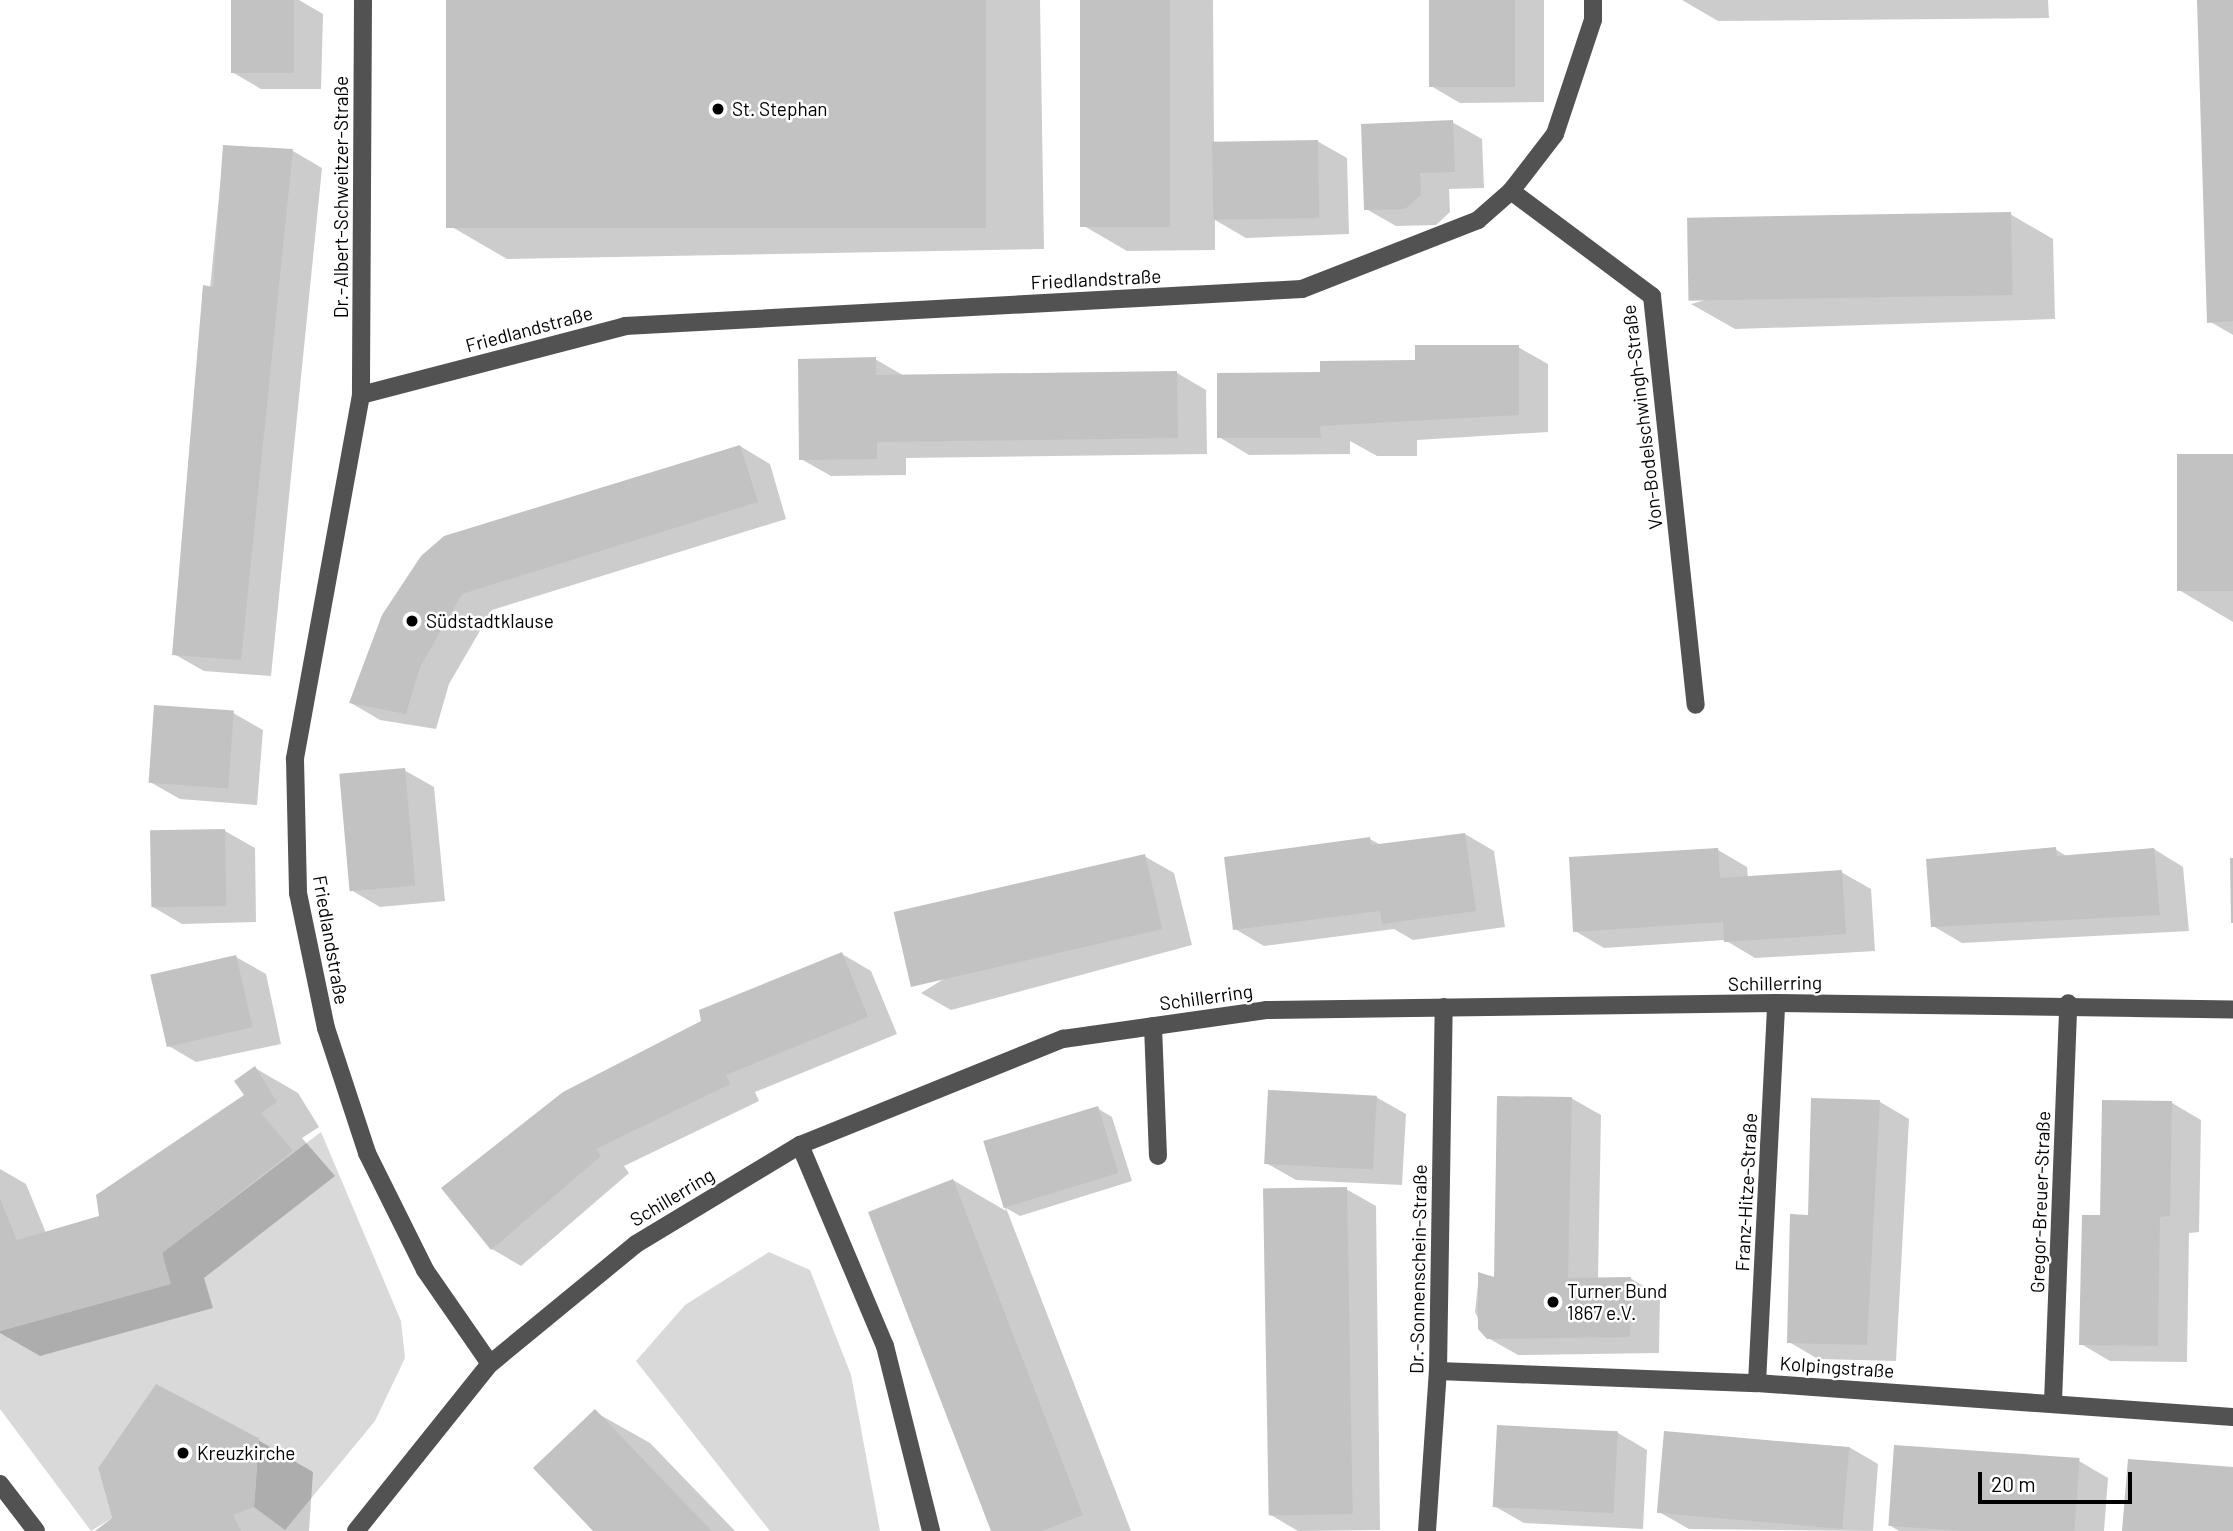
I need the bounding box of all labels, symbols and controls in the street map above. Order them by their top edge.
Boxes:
street label: Dr.-Albert-Schweitzer-Straße [330,76,352,318]
place label: St. Stephan [732,98,828,120]
marker: St. Stephan [710,101,726,117]
street label: Friedlandstraße [1030,264,1162,294]
street label: Friedlandstraße [463,301,595,357]
street label: Von-Bodelschwingh-Straße [1617,303,1667,531]
place label: Südstadtklause [426,610,554,632]
marker: Südstadtklause [404,613,420,629]
street label: Friedlandstraße [308,874,354,1006]
street label: Schillerring [1728,971,1822,995]
street label: Schillerring [1158,979,1254,1015]
street label: Gregor-Breuer-Straße [2025,1111,2055,1293]
street label: Franz-Hitze-Straße [1730,1112,1762,1272]
street label: Schillerring [626,1163,718,1231]
street label: Dr.-Sonnenschein-Straße [1405,1164,1431,1374]
place label: Turner Bund 1867 e.V. [1567,1280,1667,1324]
marker: Turner Bund 1867 e.V. [1545,1294,1561,1310]
street label: Kolpingstraße [1779,1352,1895,1382]
place label: Kreuzkirche [197,1442,295,1464]
marker: Kreuzkirche [175,1445,191,1461]
scale bar [1981,1458,2135,1502]
text: 20 m [1991,1471,2036,1496]

